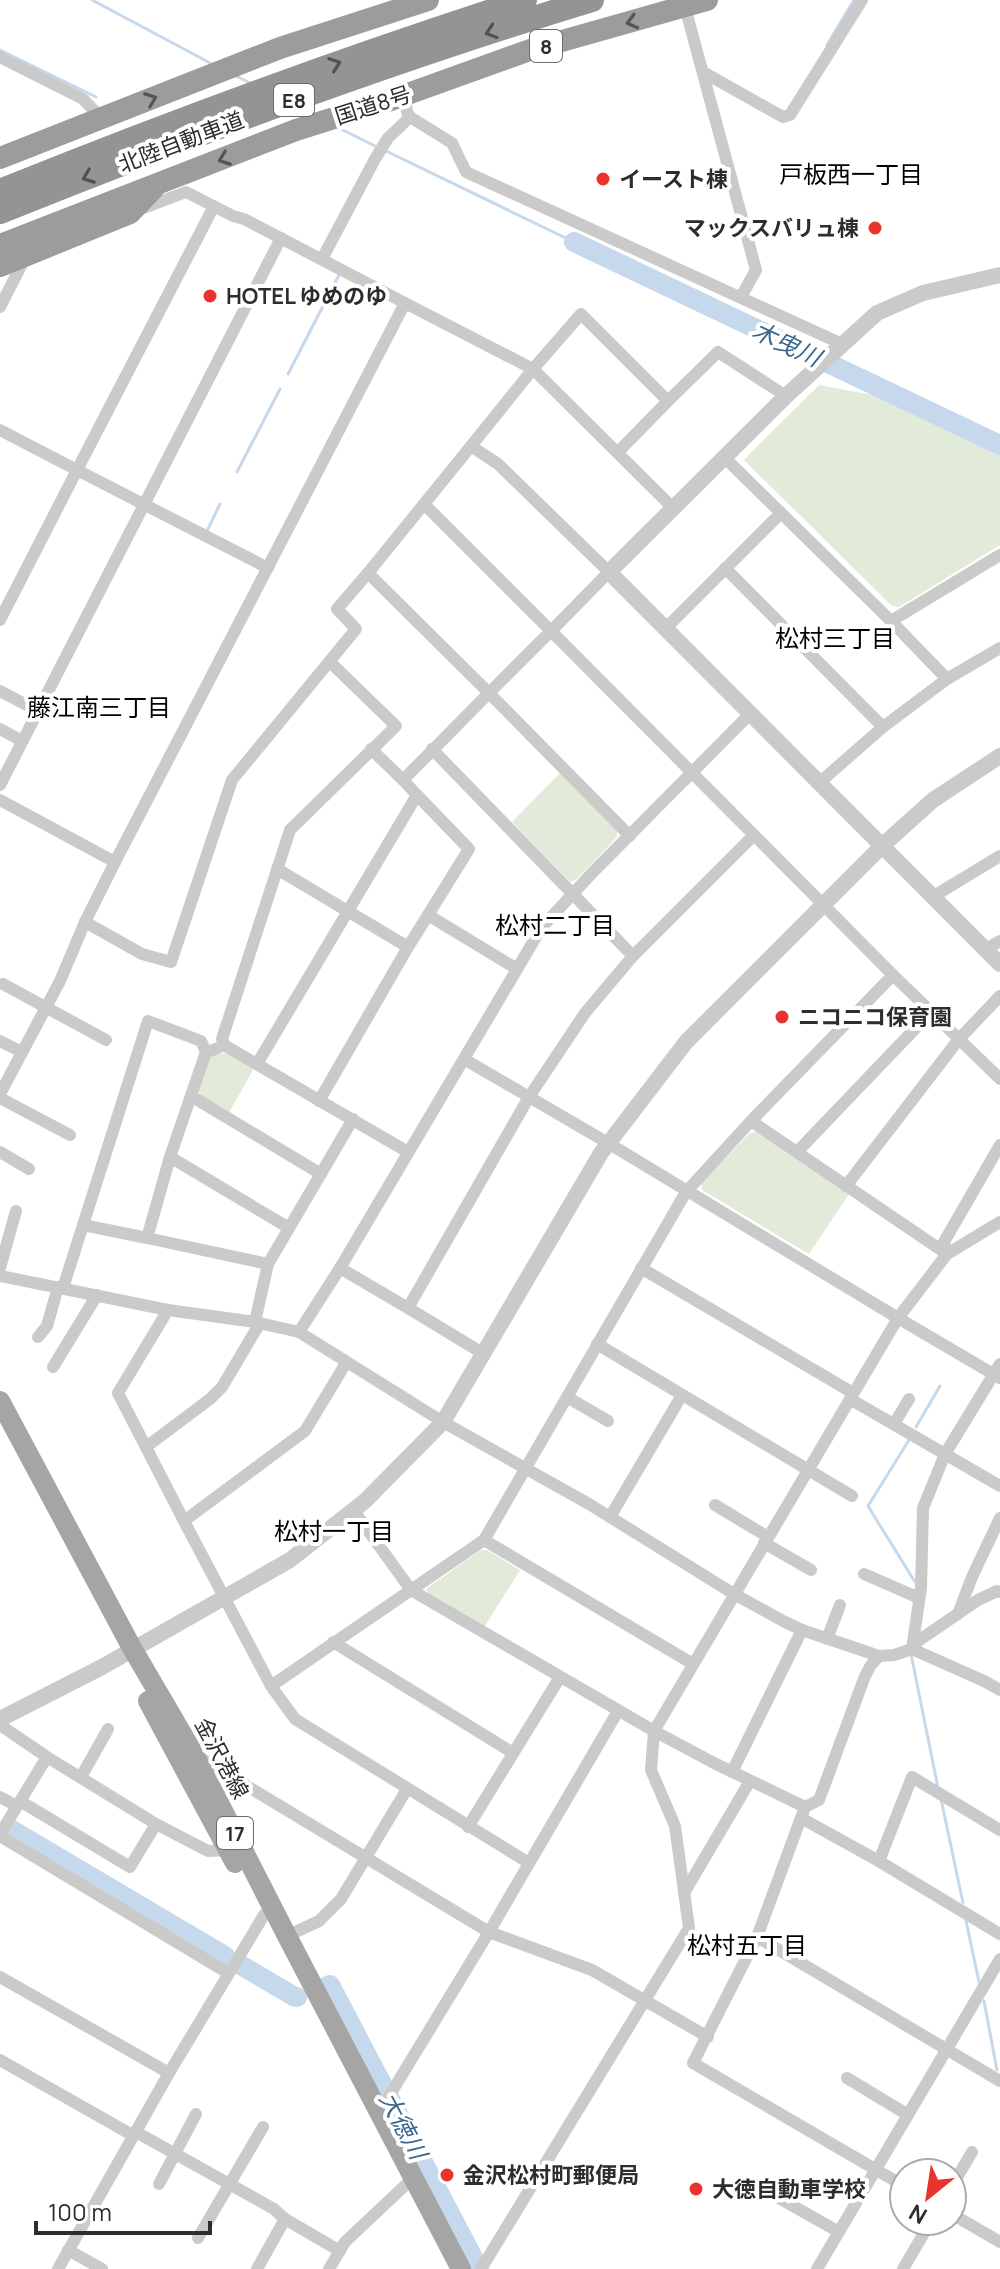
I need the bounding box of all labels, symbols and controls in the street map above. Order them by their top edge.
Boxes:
one-way arrow [626,13,640,29]
one-way arrow [484,23,498,39]
road number: 8 [530,30,562,62]
one-way arrow [327,57,341,74]
street label: 国道8号 [331,79,415,131]
road number: E8 [274,84,314,116]
one-way arrow [143,92,157,109]
street label: 北陸自動車道 [114,104,248,180]
one-way arrow [218,149,232,166]
district label: 戸板西一丁目 [779,157,923,190]
place label: イースト棟 [619,164,728,194]
one-way arrow [82,167,96,184]
marker: イースト棟 [594,170,612,188]
place label: マックスバリュ棟 [684,213,859,243]
marker: マックスバリュ棟 [866,219,884,237]
place label: HOTEL ゆめのゆ [226,281,387,311]
marker: HOTEL ゆめのゆ [201,287,219,305]
water label: 木曳川 [747,313,829,374]
district label: 松村三丁目 [775,621,895,654]
district label: 藤江南三丁目 [27,690,171,723]
district label: 松村二丁目 [495,908,615,941]
place label: ニコニコ保育園 [798,1002,952,1032]
marker: ニコニコ保育園 [773,1008,791,1026]
district label: 松村一丁目 [274,1514,394,1547]
street label: 金沢港線 [188,1712,256,1804]
road number: 17 [217,1817,253,1849]
district label: 松村五丁目 [687,1928,807,1961]
water label: 大徳川 [373,2085,437,2167]
north arrow [888,2157,968,2237]
place label: 金沢松村町郵便局 [463,2160,639,2190]
marker: 金沢松村町郵便局 [438,2166,456,2184]
place label: 大徳自動車学校 [712,2174,866,2204]
marker: 大徳自動車学校 [687,2180,705,2198]
scale bar [36,2185,210,2235]
text: 100 m [48,2195,112,2228]
text: N [904,2197,932,2231]

